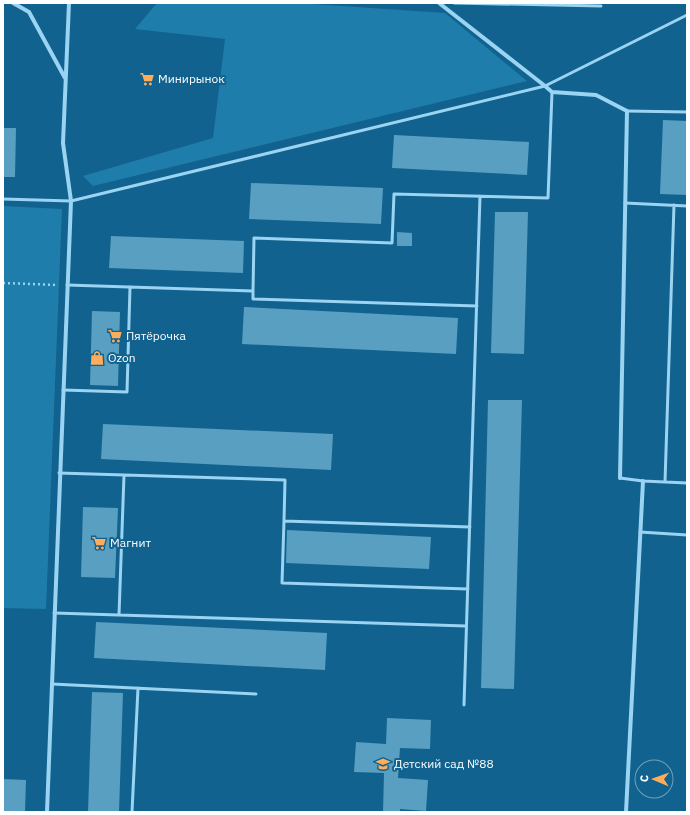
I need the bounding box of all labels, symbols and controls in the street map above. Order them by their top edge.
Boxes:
supermarket icon: Минирынок [139,71,155,87]
place label: Минирынок [158,71,225,86]
supermarket icon: Пятёрочка [107,328,123,344]
place label: Пятёрочка [126,328,186,343]
shop icon: Ozon [89,350,105,366]
place label: Ozon [108,350,135,365]
supermarket icon: Магнит [91,535,107,551]
place label: Магнит [110,535,151,550]
school or university icon: Детский сад №88 [375,756,391,772]
place label: Детский сад №88 [394,756,494,771]
north arrow [634,759,674,799]
text: С [637,775,651,782]

